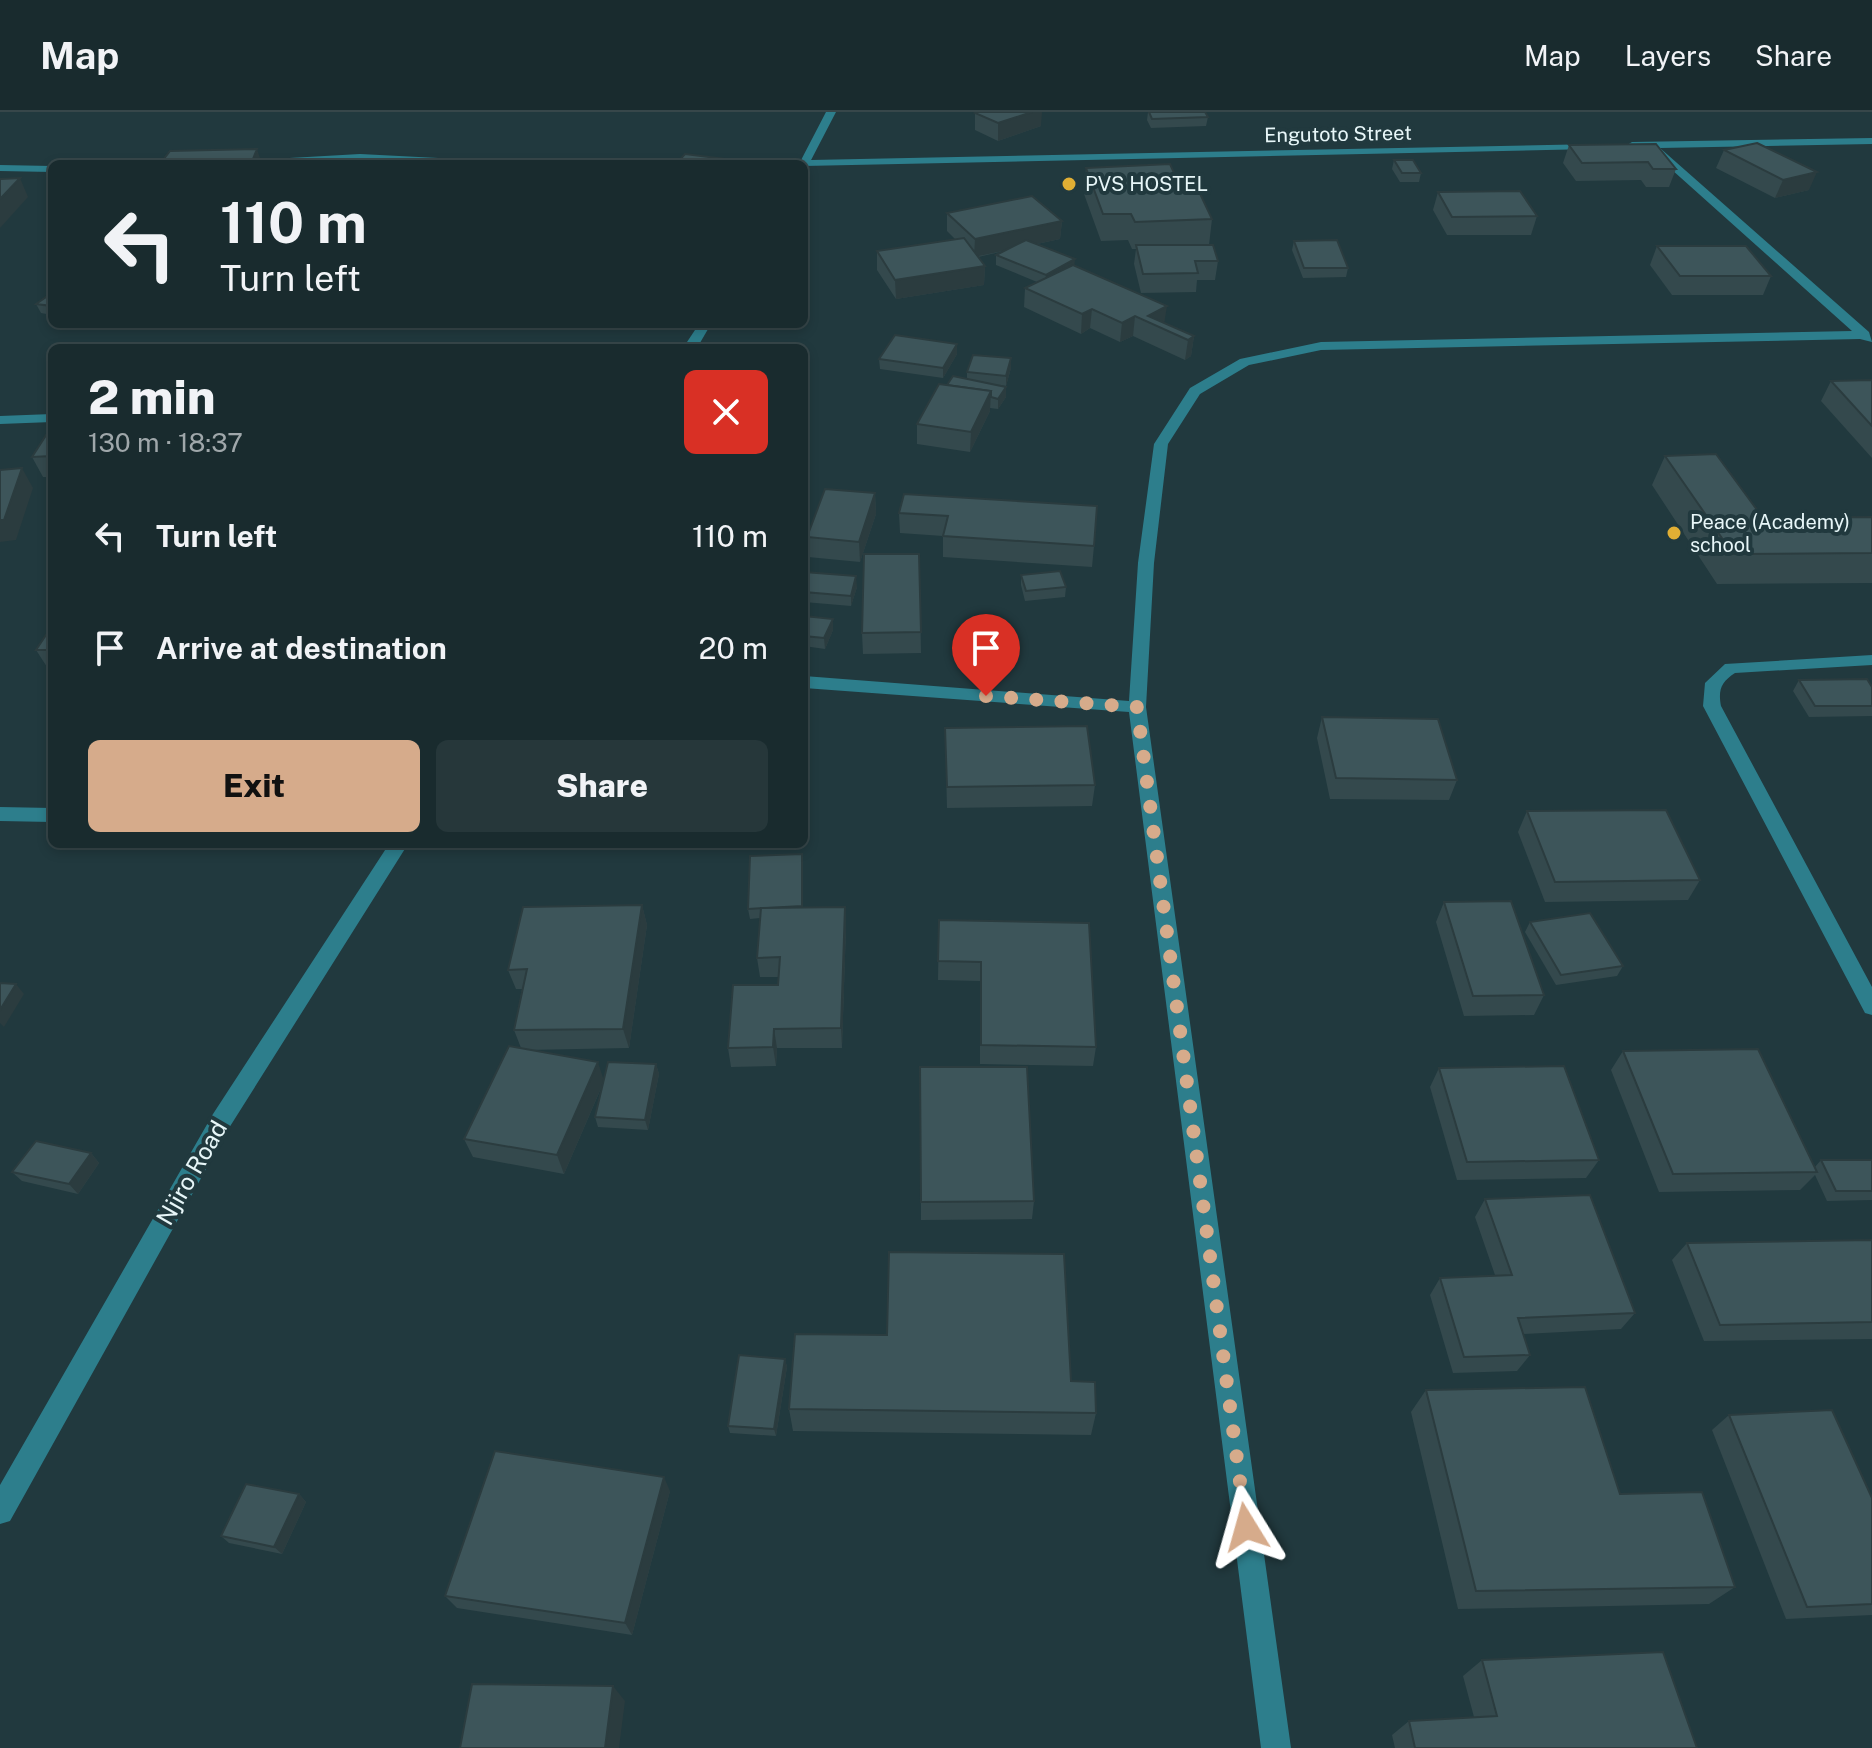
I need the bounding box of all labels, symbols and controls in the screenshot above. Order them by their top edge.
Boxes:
text: Map [40,33,119,78]
text: Map [1524,39,1581,72]
text: Layers [1625,39,1711,72]
text: Share [1755,39,1832,72]
street label: Engutoto Street [1264,121,1412,147]
place label: PVS HOSTEL [1085,172,1208,196]
marker: PVS HOSTEL [1060,175,1078,193]
text: 110 m [220,190,367,256]
icon: left [88,192,192,296]
text: Turn left [220,257,361,299]
text: 2 min [88,368,216,425]
button: close [684,370,768,454]
text: 130 m · 18:37 [88,427,243,458]
place label: Peace (Academy) school [1690,510,1850,557]
icon: left [88,514,132,558]
text: Turn left [156,518,277,554]
text: 110 m [692,518,768,554]
marker: Peace (Academy) school [1665,524,1683,542]
pin [952,614,1020,696]
icon: arrive [88,626,132,670]
icon: arrive [964,626,1008,670]
text: Arrive at destination [156,630,447,666]
text: 20 m [699,630,768,666]
button: Exit [88,740,420,832]
button: Share [436,740,768,832]
street label: Njiro Road [150,1115,232,1230]
position arrow [1204,1485,1288,1569]

